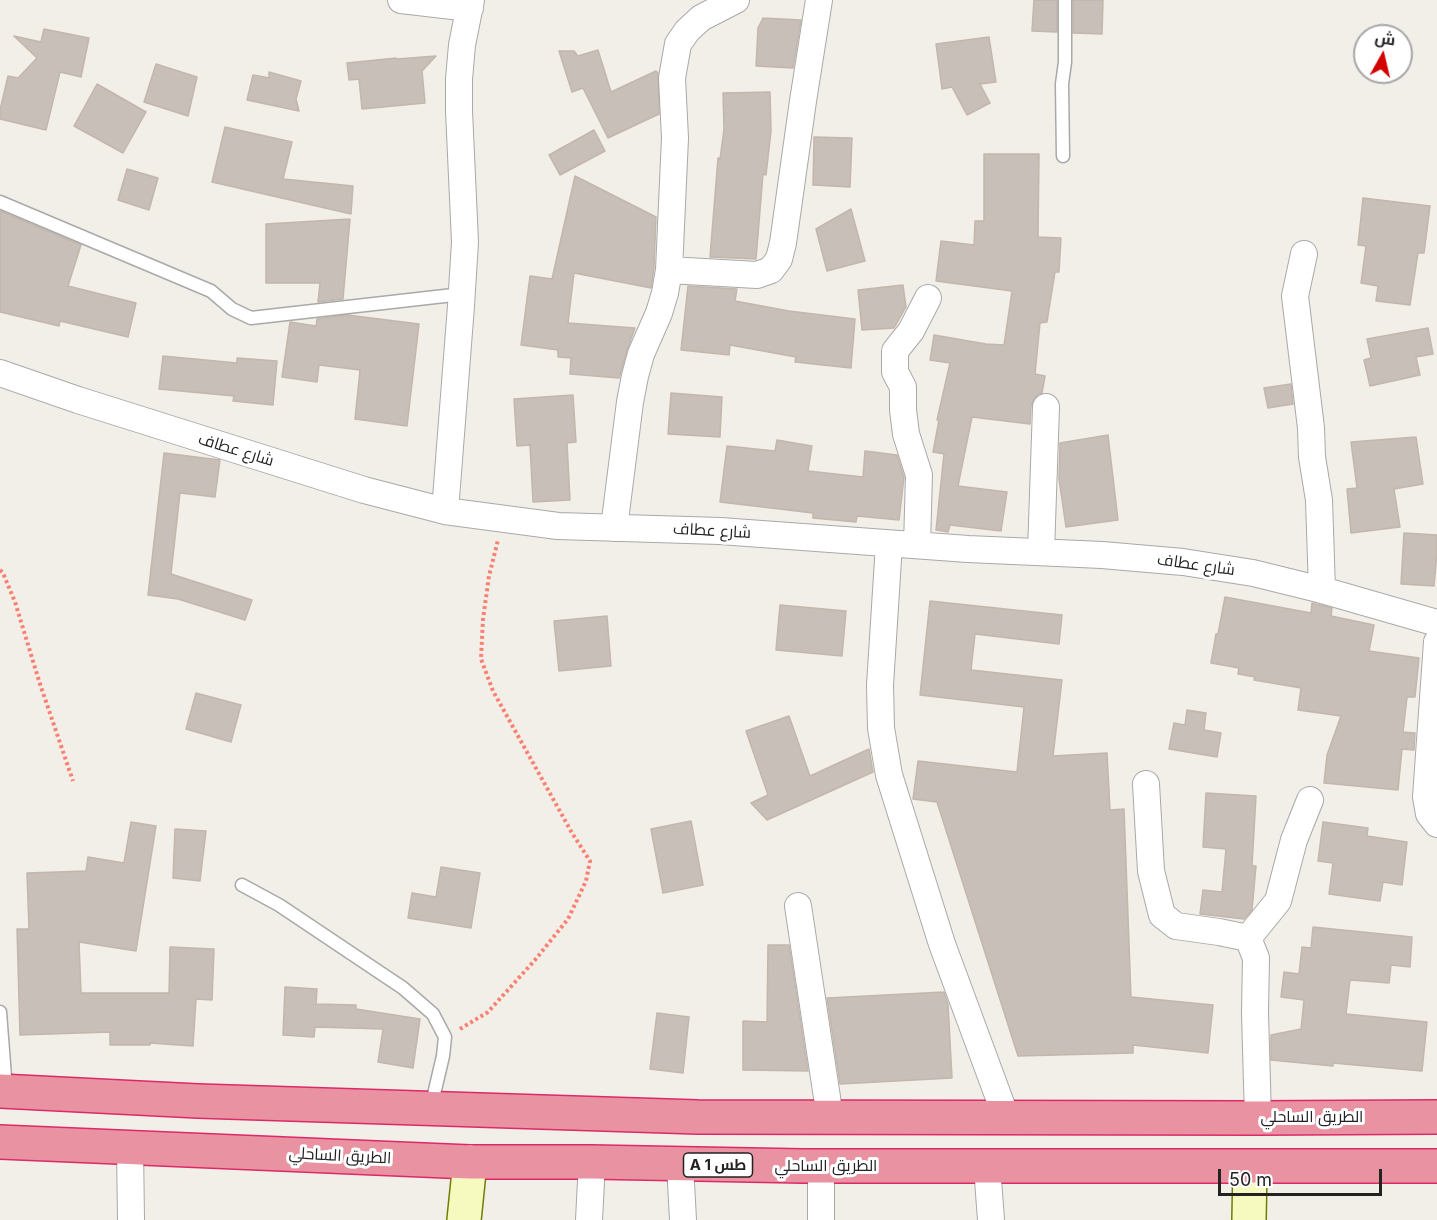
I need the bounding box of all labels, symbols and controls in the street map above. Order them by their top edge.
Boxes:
north arrow [1353,24,1413,84]
text: ش [1374,27,1397,49]
street label: شارع عطاف [196,429,276,471]
street label: شارع عطاف [672,519,752,543]
street label: شارع عطاف [1156,550,1236,580]
street label: الطريق الساحلي [1261,1107,1363,1127]
street label: الطريق الساحلي [288,1144,392,1168]
road number: A 1 طس [684,1153,752,1177]
street label: الطريق الساحلي [775,1156,877,1176]
scale bar [1221,1157,1384,1195]
text: 50 m [1229,1169,1272,1190]

